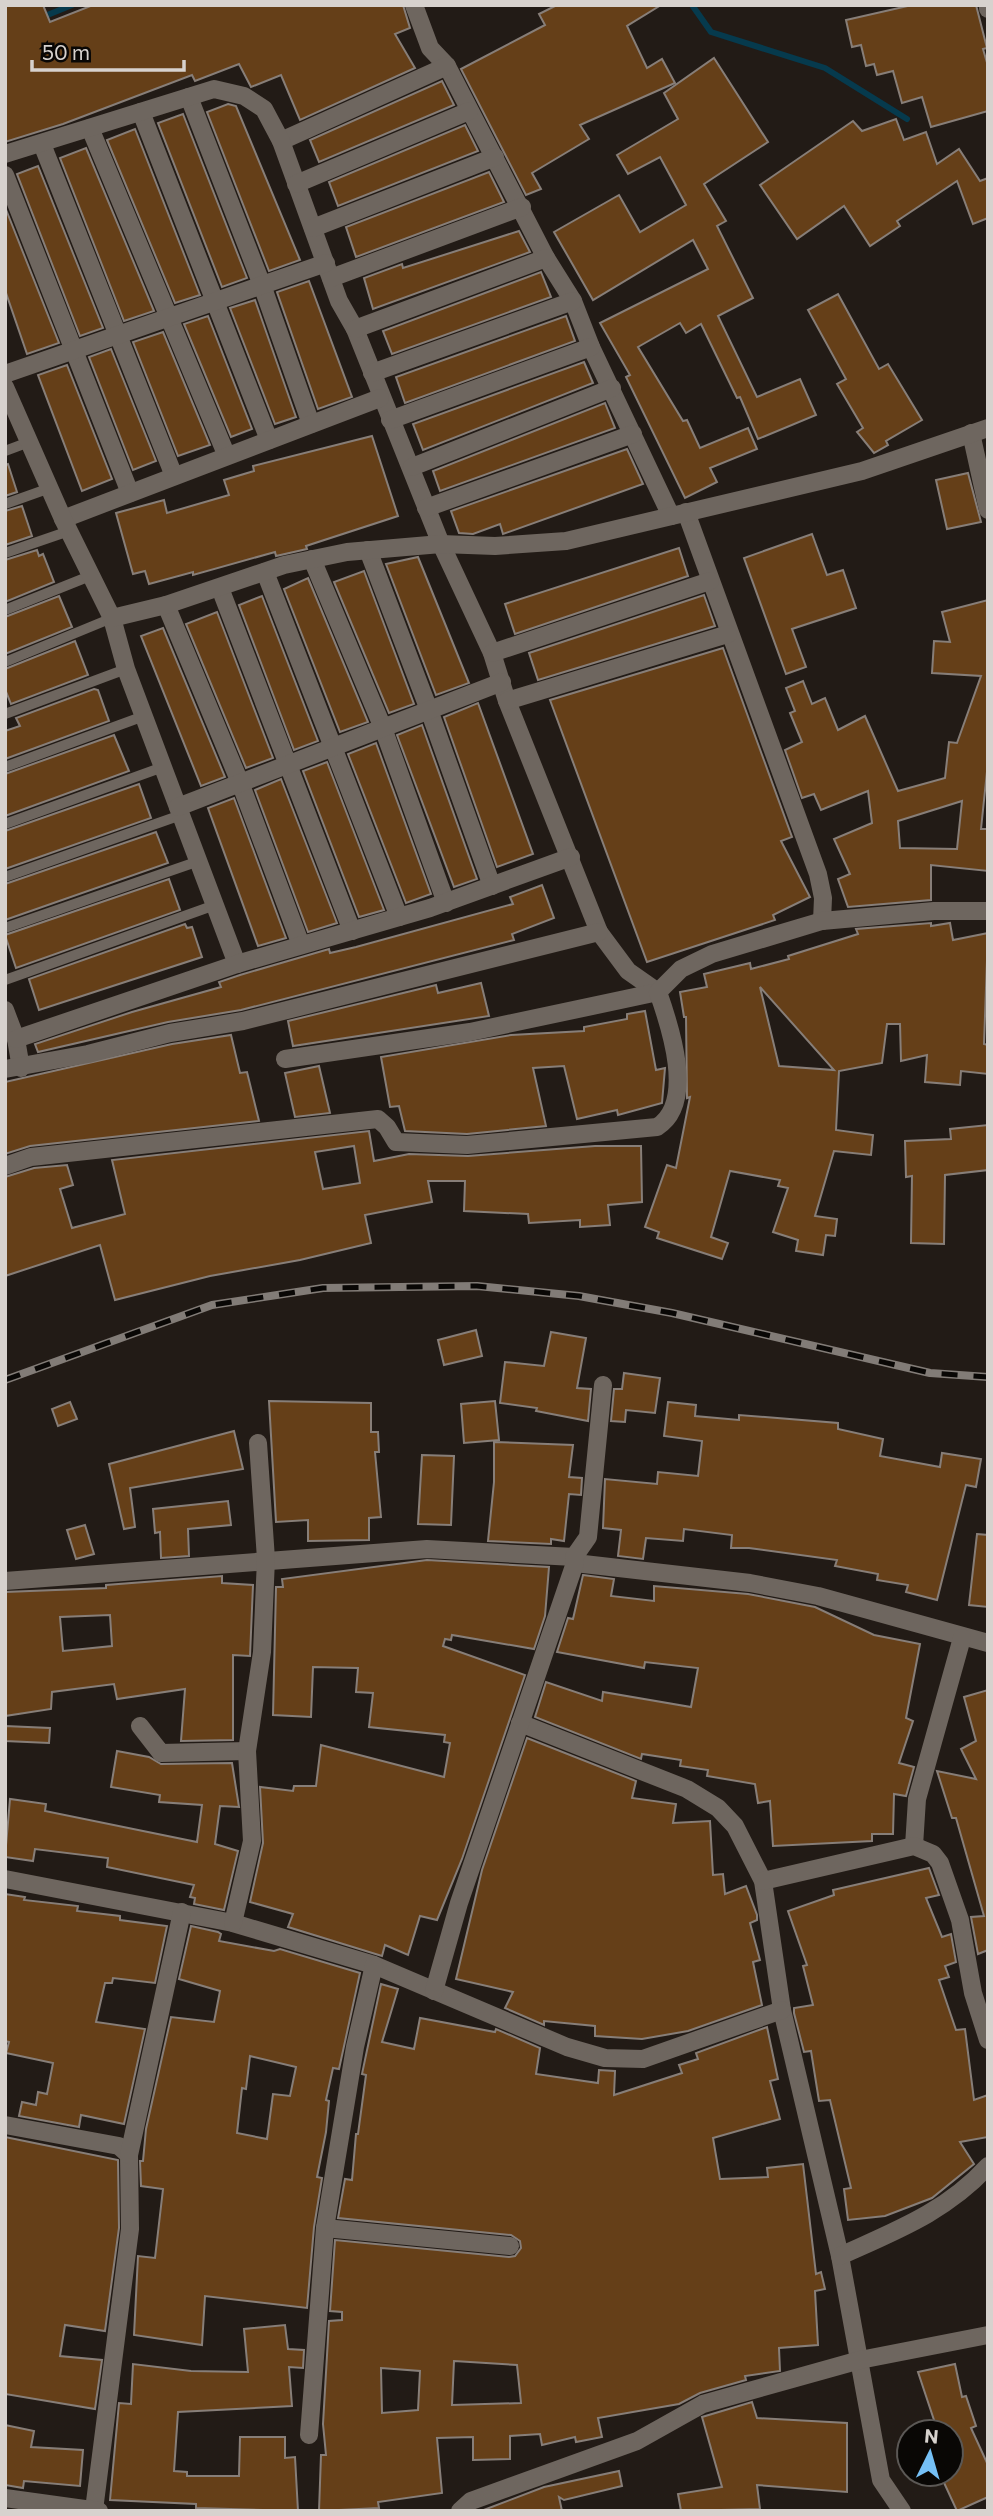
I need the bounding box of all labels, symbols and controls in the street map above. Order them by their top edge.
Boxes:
scale bar [32,28,184,72]
text: 50 m [42,39,90,64]
north arrow [895,2418,965,2488]
text: N [923,2423,940,2448]

